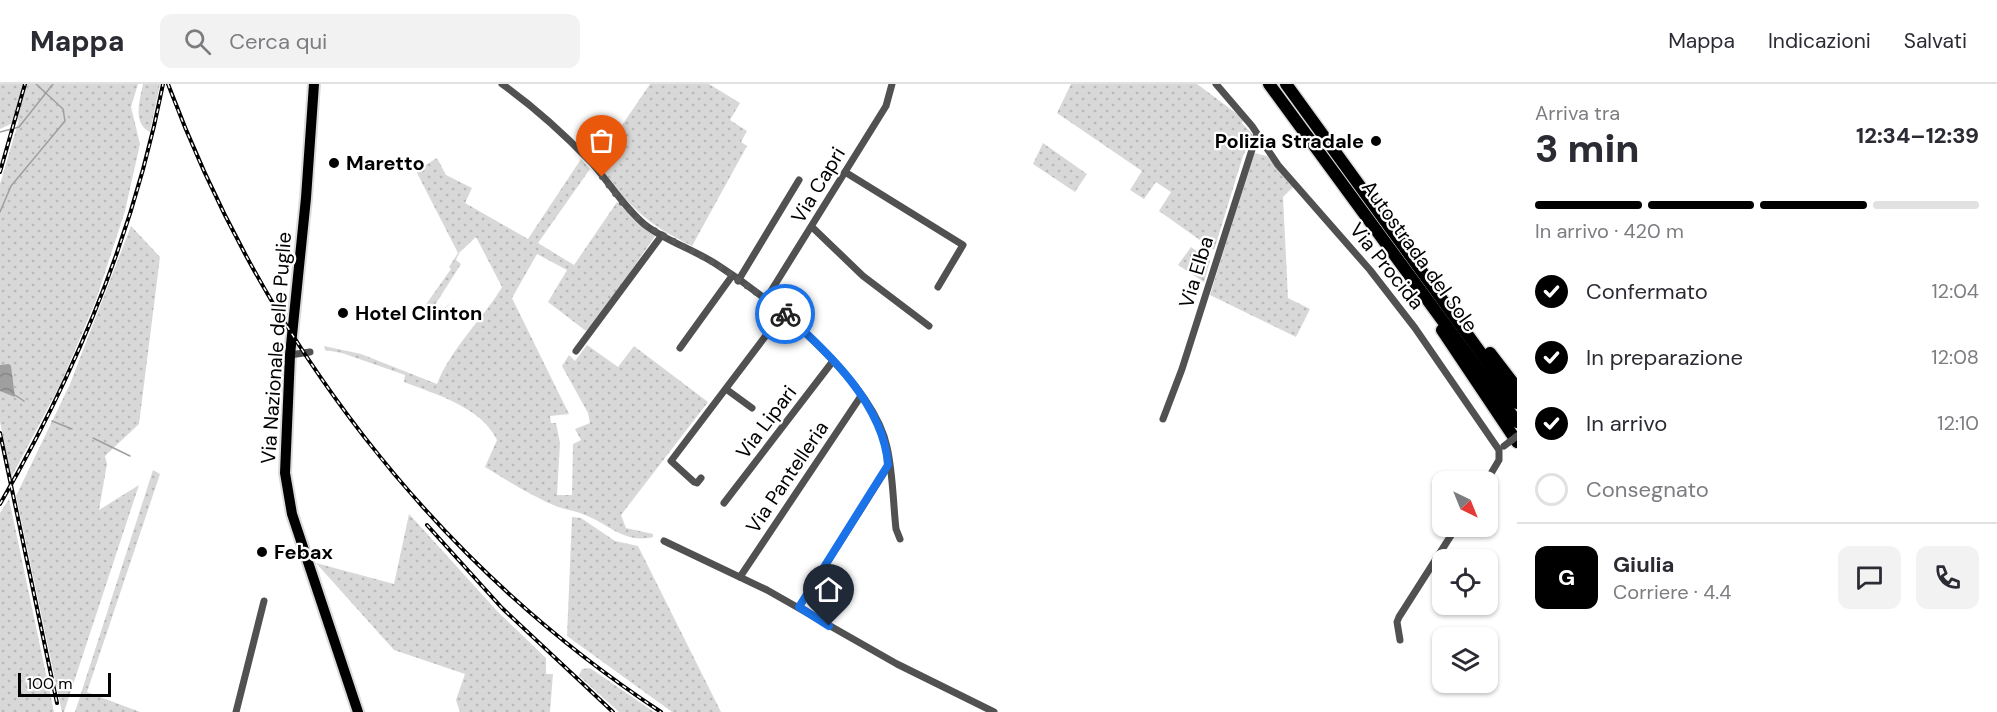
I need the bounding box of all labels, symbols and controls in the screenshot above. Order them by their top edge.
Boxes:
search box [160,14,580,68]
text: Mappa [30,23,124,60]
icon: search [181,25,214,58]
text: Cerca qui [229,27,327,56]
text: Mappa [1668,27,1735,55]
text: Indicazioni [1768,27,1871,55]
text: Salvati [1904,27,1967,55]
text: Arriva tra [1535,100,1620,126]
pin [576,115,627,177]
text: 12:34–12:39 [1856,121,1979,150]
text: 3 min [1535,123,1640,174]
icon: bag [585,124,618,157]
place label: Polizia Stradale [1215,128,1364,154]
marker: Polizia Stradale [1369,134,1383,148]
street label: Via Capri [785,142,851,228]
place label: Maretto [346,150,425,176]
marker: Maretto [327,156,341,170]
street label: Autostrada del Sole [1356,175,1484,337]
street label: Via Procida [1344,217,1430,315]
text: In arrivo · 420 m [1535,218,1684,244]
street label: Via Nazionale delle Puglie [255,231,297,465]
street label: Via Elba [1173,233,1219,311]
icon: check [1535,275,1568,308]
text: Confermato [1586,277,1708,306]
text: 12:04 [1931,278,1979,304]
courier [755,284,815,344]
icon: bike [769,298,802,331]
place label: Hotel Clinton [355,300,482,326]
marker: Hotel Clinton [336,306,350,320]
icon: check [1535,341,1568,374]
text: In preparazione [1586,343,1743,372]
text: 12:08 [1931,344,1979,370]
street label: Via Lipari [730,380,802,464]
icon: check [1535,407,1568,440]
text: In arrivo [1586,409,1667,438]
text: 12:10 [1937,410,1979,436]
street label: Via Pantelleria [740,416,834,538]
north arrow [1432,471,1498,537]
map controls [1432,471,1498,693]
text: Consegnato [1586,475,1709,504]
place label: Febax [274,539,333,565]
marker: Febax [255,545,269,559]
button: chat [1838,546,1901,609]
button: phone [1916,546,1979,609]
button: locate [1432,549,1498,615]
text: Giulia [1613,550,1675,579]
text: G [1558,563,1575,592]
pin [803,564,854,626]
icon: home [812,573,845,606]
text: Corriere · 4.4 [1613,579,1731,605]
button: layers [1432,627,1498,693]
scale bar [18,670,111,698]
text: 100 m [27,673,72,694]

